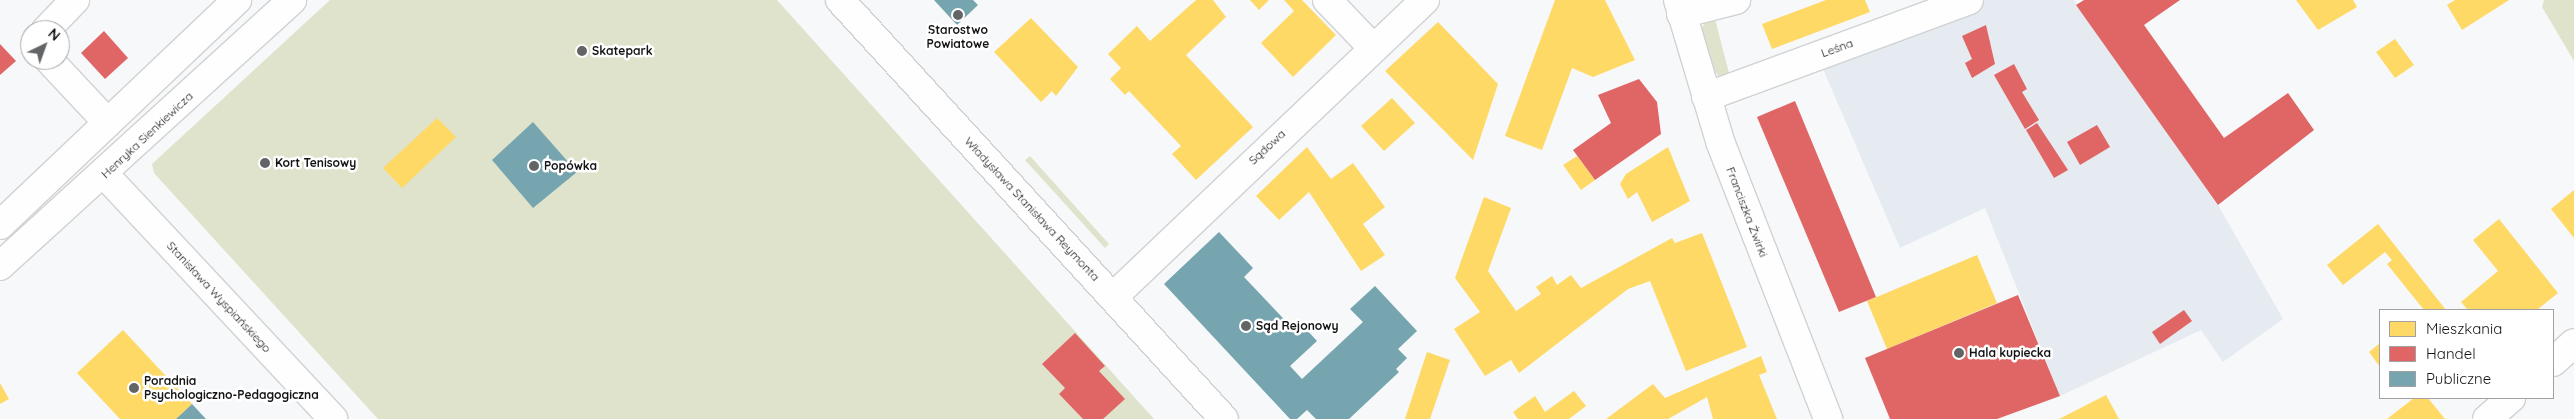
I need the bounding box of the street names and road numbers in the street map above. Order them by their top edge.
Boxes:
street label: Leśna [1819,36,1855,60]
street label: Henryka Sienkiewicza [98,89,196,181]
street label: Sądowa [1246,126,1288,168]
street label: Władysława Stanisława Reymonta [961,134,1103,284]
street label: Franciszka Żwirki [1723,165,1771,259]
street label: Stanisława Wyspiańskiego [164,238,274,356]

